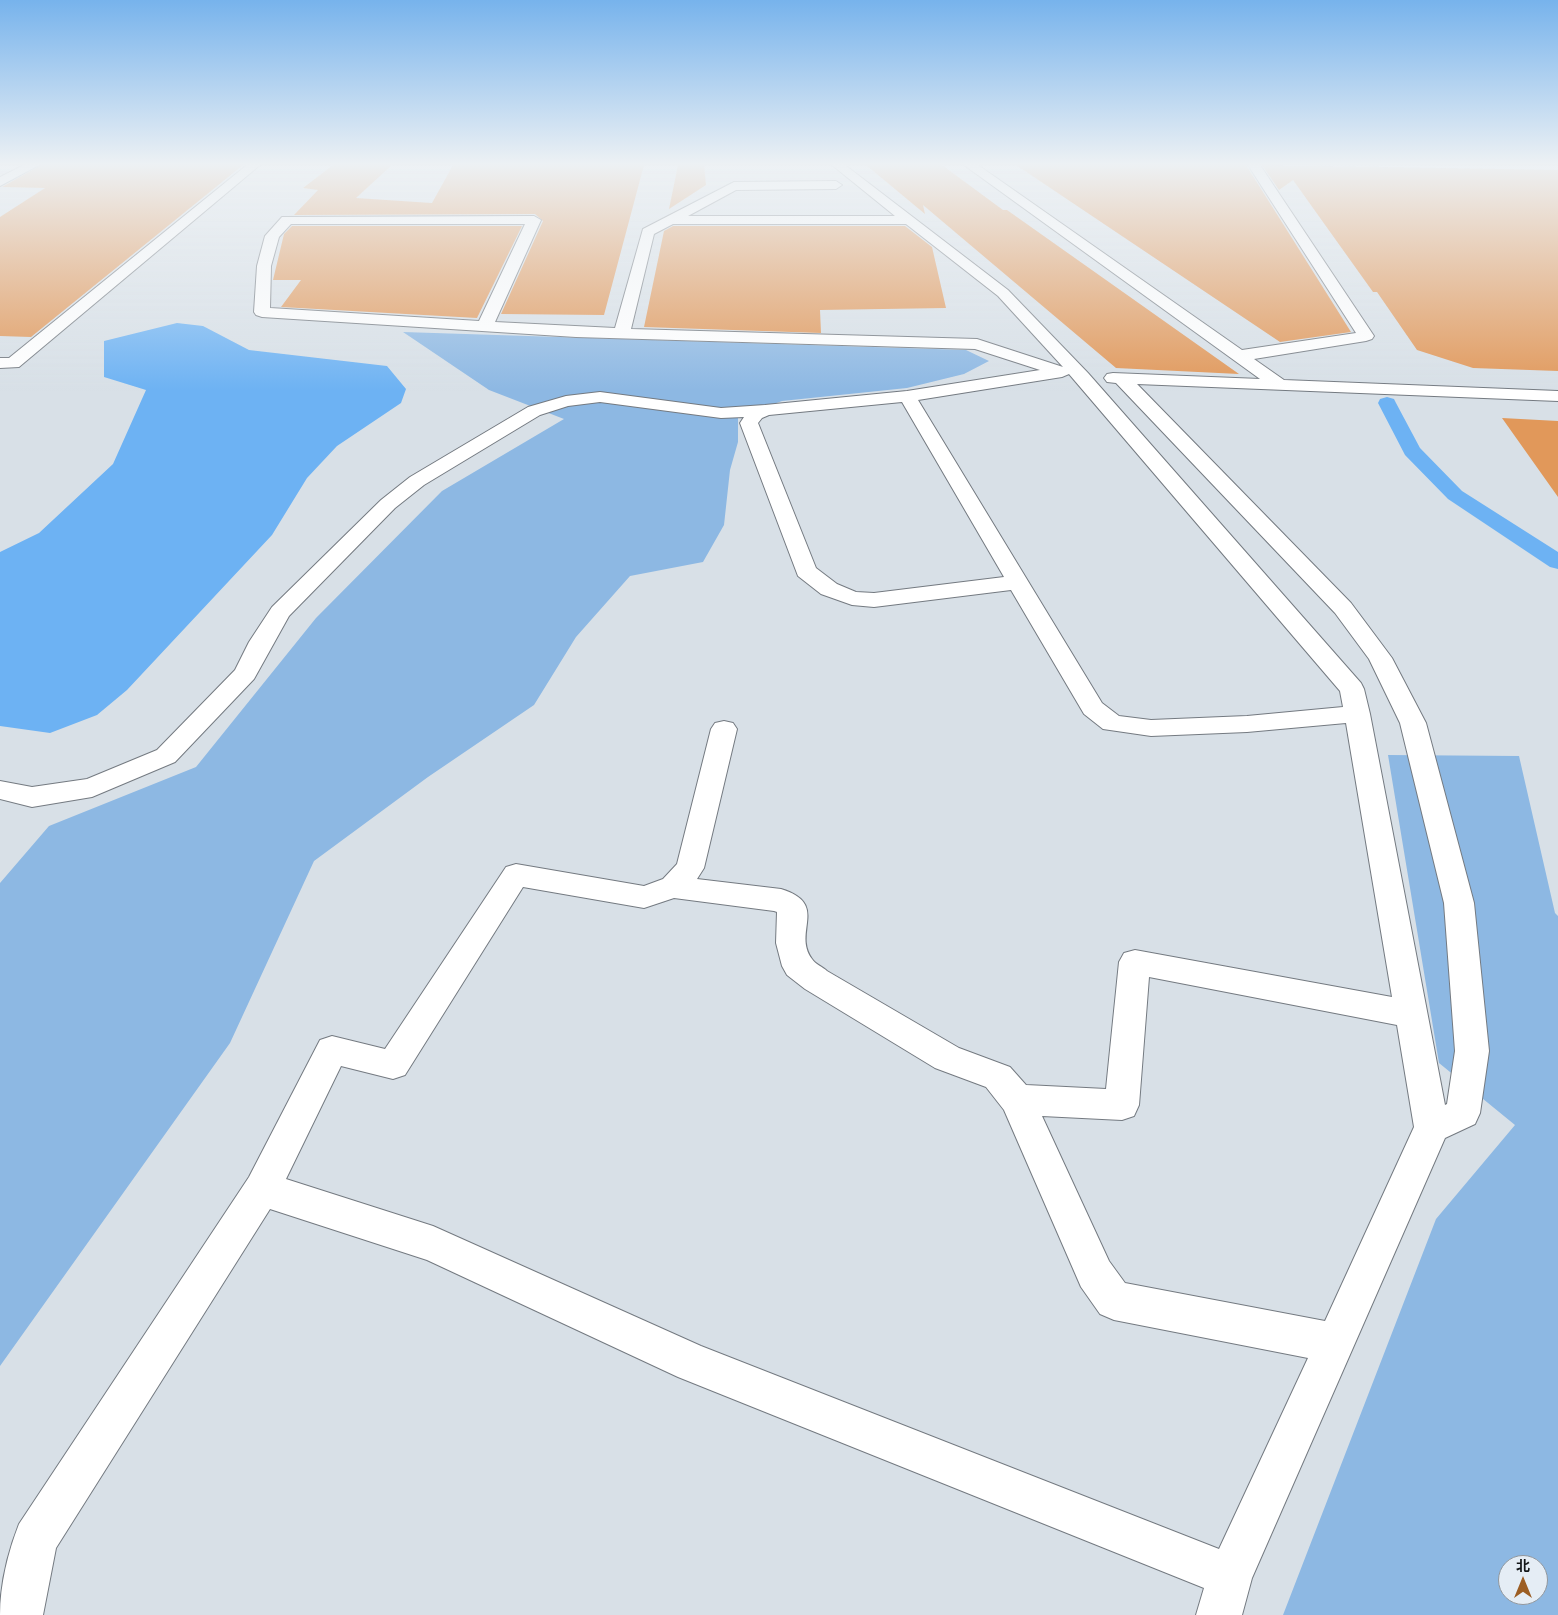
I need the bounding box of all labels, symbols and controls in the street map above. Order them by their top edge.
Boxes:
north arrow [1498,1555,1548,1605]
text: 北 [1516,1557,1530,1574]

